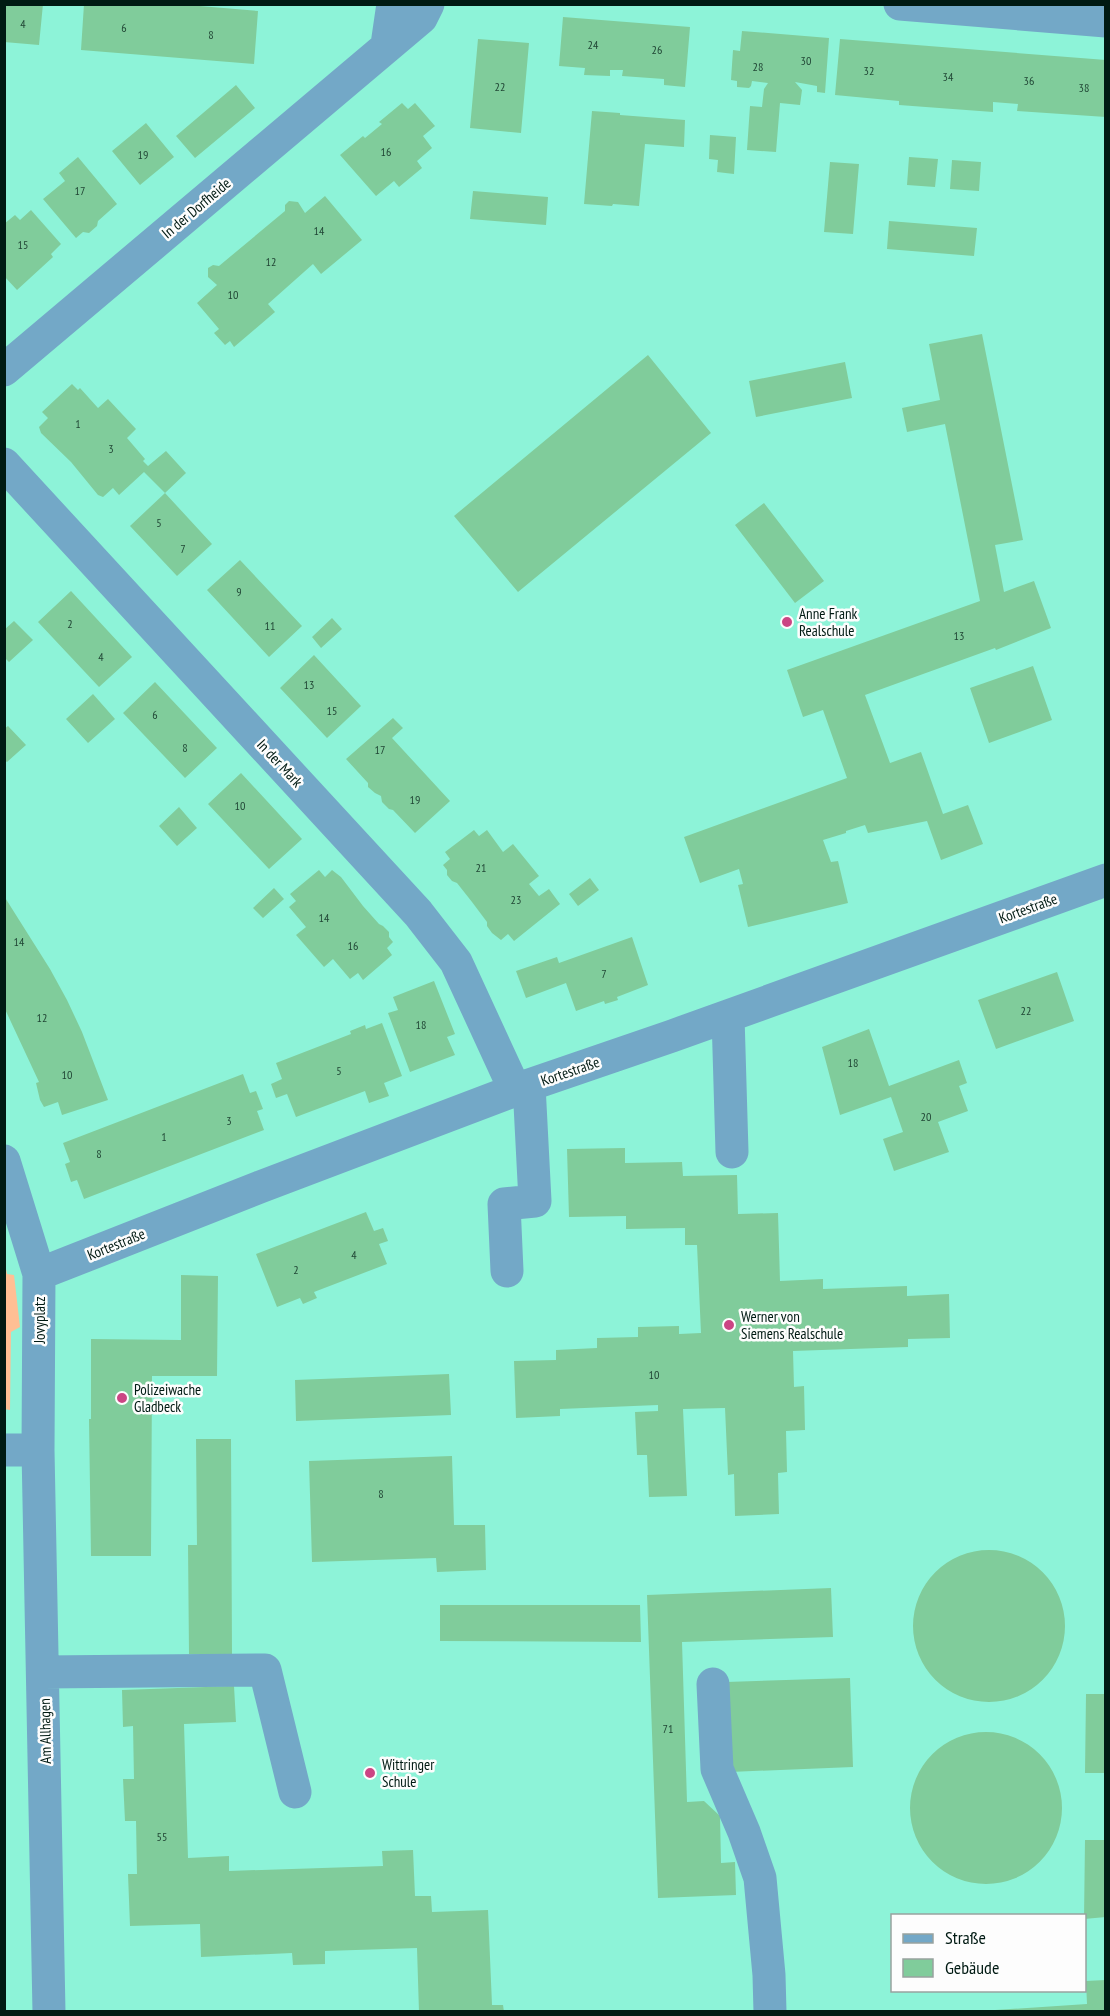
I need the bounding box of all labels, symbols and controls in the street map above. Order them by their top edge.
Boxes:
house number: 4 [20,16,26,31]
house number: 6 [121,20,127,35]
house number: 8 [208,27,214,42]
house number: 24 [588,37,599,52]
house number: 26 [652,42,662,57]
house number: 30 [801,53,811,68]
house number: 28 [753,59,763,74]
house number: 32 [864,63,874,78]
house number: 34 [943,69,954,84]
house number: 36 [1024,73,1034,88]
house number: 22 [495,79,505,94]
house number: 38 [1079,80,1089,95]
house number: 16 [381,144,391,159]
house number: 19 [138,147,148,162]
street label: In der Dorfheide [158,174,234,242]
house number: 17 [75,183,85,198]
house number: 14 [314,223,325,238]
house number: 15 [18,237,28,252]
house number: 12 [266,254,276,269]
house number: 10 [228,287,238,302]
house number: 1 [75,416,81,431]
house number: 3 [108,441,114,456]
house number: 5 [156,515,162,530]
house number: 7 [180,541,186,556]
house number: 9 [236,584,242,599]
place label: Anne Frank Realschule [799,604,858,640]
marker: Anne Frank Realschule [780,615,794,629]
house number: 2 [67,616,73,631]
house number: 11 [265,618,275,633]
house number: 13 [954,628,964,643]
house number: 4 [98,649,104,664]
house number: 13 [304,677,314,692]
house number: 15 [327,703,337,718]
house number: 6 [152,707,158,722]
street label: In der Mark [253,735,307,791]
house number: 8 [182,740,188,755]
house number: 17 [375,742,385,757]
house number: 19 [410,792,420,807]
house number: 10 [235,798,245,813]
house number: 21 [476,860,486,875]
street label: Kortestraße [996,889,1060,927]
house number: 23 [511,892,521,907]
house number: 14 [319,910,330,925]
house number: 14 [14,934,25,949]
house number: 16 [348,938,358,953]
house number: 7 [601,966,607,981]
house number: 22 [1021,1003,1031,1018]
house number: 12 [37,1010,47,1025]
house number: 18 [416,1017,426,1032]
street label: Kortestraße [538,1052,602,1090]
house number: 18 [848,1055,858,1070]
house number: 5 [336,1063,342,1078]
house number: 10 [62,1067,72,1082]
house number: 20 [921,1109,931,1124]
house number: 3 [226,1113,232,1128]
house number: 1 [161,1129,167,1144]
house number: 8 [96,1146,102,1161]
street label: Kortestraße [84,1224,148,1264]
house number: 4 [351,1247,357,1262]
house number: 2 [293,1262,299,1277]
street label: Jovyplatz [30,1296,49,1345]
place label: Werner von Siemens Realschule [741,1307,843,1343]
marker: Werner von Siemens Realschule [722,1318,736,1332]
house number: 10 [649,1367,659,1382]
place label: Polizeiwache Gladbeck [134,1380,201,1416]
marker: Polizeiwache Gladbeck [115,1391,129,1405]
house number: 8 [378,1486,384,1501]
street label: Am Allhagen [35,1698,55,1764]
house number: 71 [663,1721,673,1736]
place label: Wittringer Schule [382,1755,435,1791]
marker: Wittringer Schule [363,1766,377,1780]
house number: 55 [157,1829,167,1844]
legend [891,1914,1086,1992]
text: Straße [945,1926,986,1949]
text: Gebäude [945,1956,999,1979]

